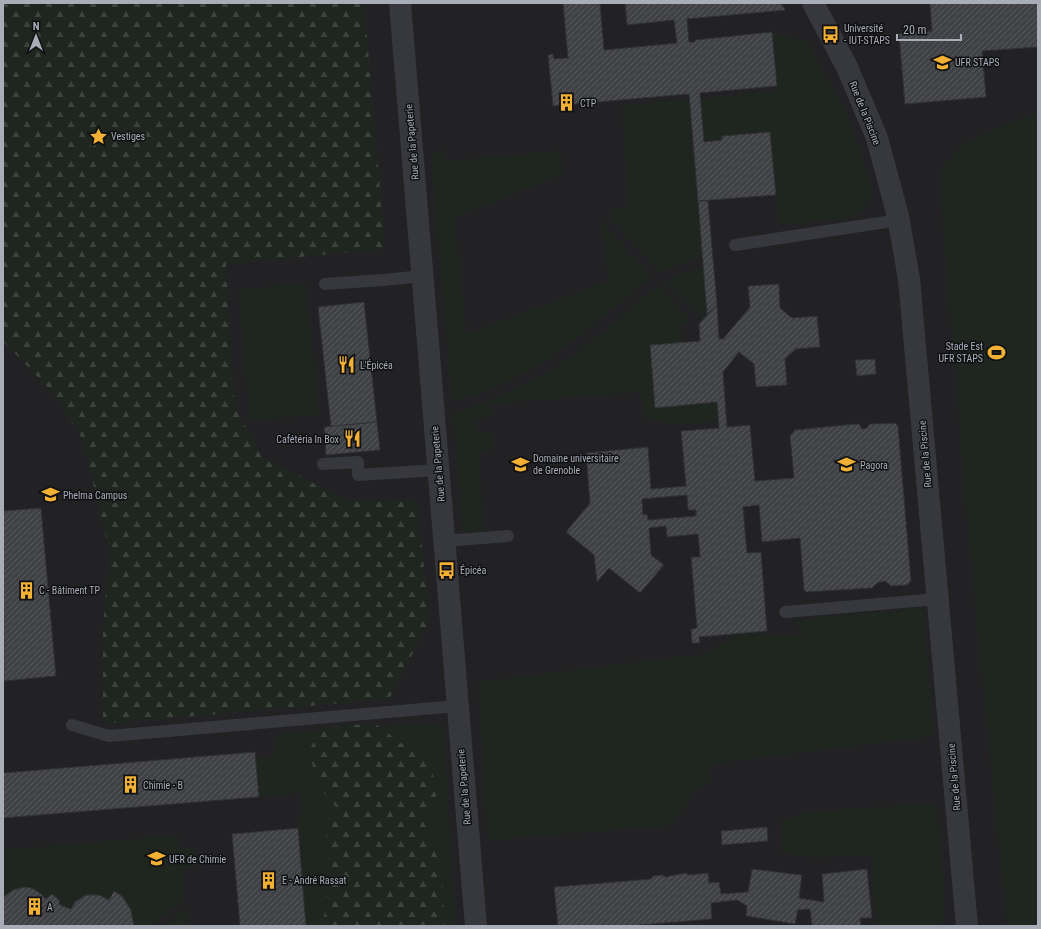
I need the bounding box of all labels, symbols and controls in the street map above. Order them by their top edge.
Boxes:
north arrow [16,16,56,56]
scale bar [897,16,961,42]
text: N [33,20,40,33]
place label: Université - IUT-STAPS [844,23,890,46]
text: 20 m [903,23,927,37]
bus stop icon: Université - IUT-STAPS [821,24,841,44]
school or university icon: UFR STAPS [932,52,952,72]
place label: UFR STAPS [955,57,1000,68]
street label: Rue de la Piscine [847,80,883,147]
building icon: CTP [557,93,577,113]
place label: CTP [580,98,597,109]
street label: Rue de la Papeterie [403,103,421,180]
place icon: Vestiges [88,126,108,146]
place label: Vestiges [111,131,146,142]
place label: Stade Est UFR STAPS [938,341,983,364]
sports icon: Stade Est UFR STAPS [986,342,1006,362]
restaurant icon: L'Épicéa [337,355,357,375]
place label: L'Épicéa [360,359,393,371]
street label: Rue de la Piscine [917,420,933,488]
street label: Rue de la Papeterie [429,425,447,502]
restaurant icon: Cafétéria In Box [342,429,362,449]
place label: Cafétéria In Box [276,434,340,445]
place label: Domaine universitaire de Grenoble [533,453,619,476]
school or university icon: Domaine universitaire de Grenoble [510,454,530,474]
school or university icon: Pagora [837,455,857,475]
place label: Pagora [860,460,888,471]
school or university icon: Phelma Campus [40,485,60,505]
place label: Phelma Campus [63,490,128,501]
bus stop icon: Épicéa [437,560,457,580]
place label: Épicéa [460,564,487,576]
building icon: C - Bâtiment TP [16,580,36,600]
place label: C - Bâtiment TP [39,585,101,596]
street label: Rue de la Piscine [946,743,962,811]
street label: Rue de la Papeterie [455,748,473,825]
building icon: Chimie - B [120,775,140,795]
place label: Chimie - B [143,780,183,791]
school or university icon: UFR de Chimie [146,849,166,869]
place label: UFR de Chimie [169,854,227,865]
building icon: E - André Rassat [259,870,279,890]
place label: E - André Rassat [282,875,347,886]
building icon: A [24,897,44,917]
place label: A [47,902,53,913]

